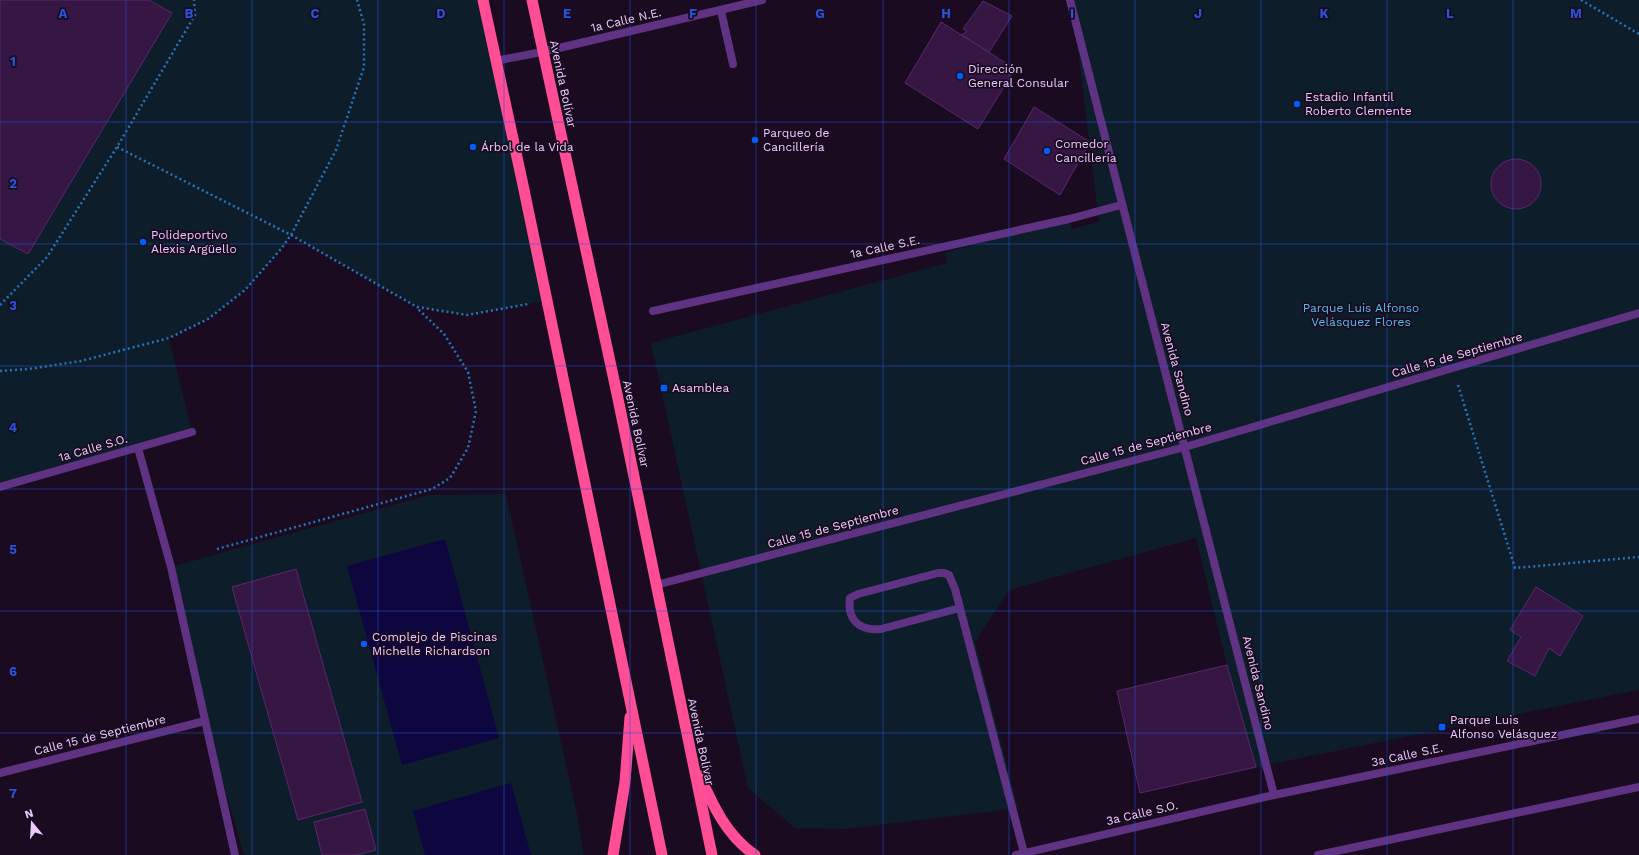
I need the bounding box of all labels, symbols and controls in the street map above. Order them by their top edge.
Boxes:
street label: 1a Calle N.E. [590,5,662,35]
text: A [59,6,68,21]
text: B [185,6,194,21]
text: C [311,6,320,21]
text: D [436,6,446,21]
text: E [563,6,571,21]
text: F [689,6,697,21]
text: G [815,6,825,21]
text: H [941,6,951,21]
text: I [1070,6,1074,21]
text: J [1194,6,1202,21]
text: K [1319,6,1329,21]
text: L [1446,6,1454,21]
text: M [1570,6,1582,21]
street label: Avenida Bolívar [547,39,579,129]
text: 1 [10,54,16,69]
place label: Dirección General Consular [968,62,1069,90]
marker: Dirección General Consular [955,71,965,81]
place label: Estadio Infantil Roberto Clemente [1305,90,1412,118]
marker: Estadio Infantil Roberto Clemente [1292,99,1302,109]
place label: Parqueo de Cancillería [763,126,829,154]
marker: Parqueo de Cancillería [750,135,760,145]
place label: Comedor Cancillería [1055,137,1117,165]
place label: Árbol de la Vida [481,140,574,154]
marker: Árbol de la Vida [468,142,478,152]
marker: Comedor Cancillería [1042,146,1052,156]
text: 2 [9,176,17,191]
place label: Polideportivo Alexis Argüello [151,228,237,256]
street label: 1a Calle S.E. [849,233,921,261]
marker: Polideportivo Alexis Argüello [138,237,148,247]
text: 3 [9,298,17,313]
park label: Parque Luis Alfonso Velásquez Flores [1303,301,1419,329]
street label: Avenida Sandino [1158,321,1196,417]
street label: Calle 15 de Septiembre [1390,330,1524,380]
street label: Avenida Bolívar [620,379,652,469]
place label: Asamblea [672,381,730,395]
marker: Asamblea [659,383,669,393]
text: 4 [9,420,18,435]
street label: Calle 15 de Septiembre [1079,420,1213,468]
street label: 1a Calle S.O. [57,431,129,465]
street label: Calle 15 de Septiembre [766,503,900,551]
text: 5 [9,542,17,557]
place label: Complejo de Piscinas Michelle Richardson [372,630,497,658]
street label: Avenida Sandino [1240,634,1276,732]
marker: Complejo de Piscinas Michelle Richardson [359,639,369,649]
text: 6 [9,664,17,679]
street label: Avenida Bolívar [685,697,717,787]
street label: Calle 15 de Septiembre [33,712,167,758]
place label: Parque Luis Alfonso Velásquez [1450,713,1557,741]
marker: Parque Luis Alfonso Velásquez [1437,722,1447,732]
street label: 3a Calle S.E. [1370,741,1444,769]
text: 7 [9,786,17,801]
street label: 3a Calle S.O. [1105,798,1179,828]
north arrow [12,803,52,843]
text: N [23,807,35,821]

